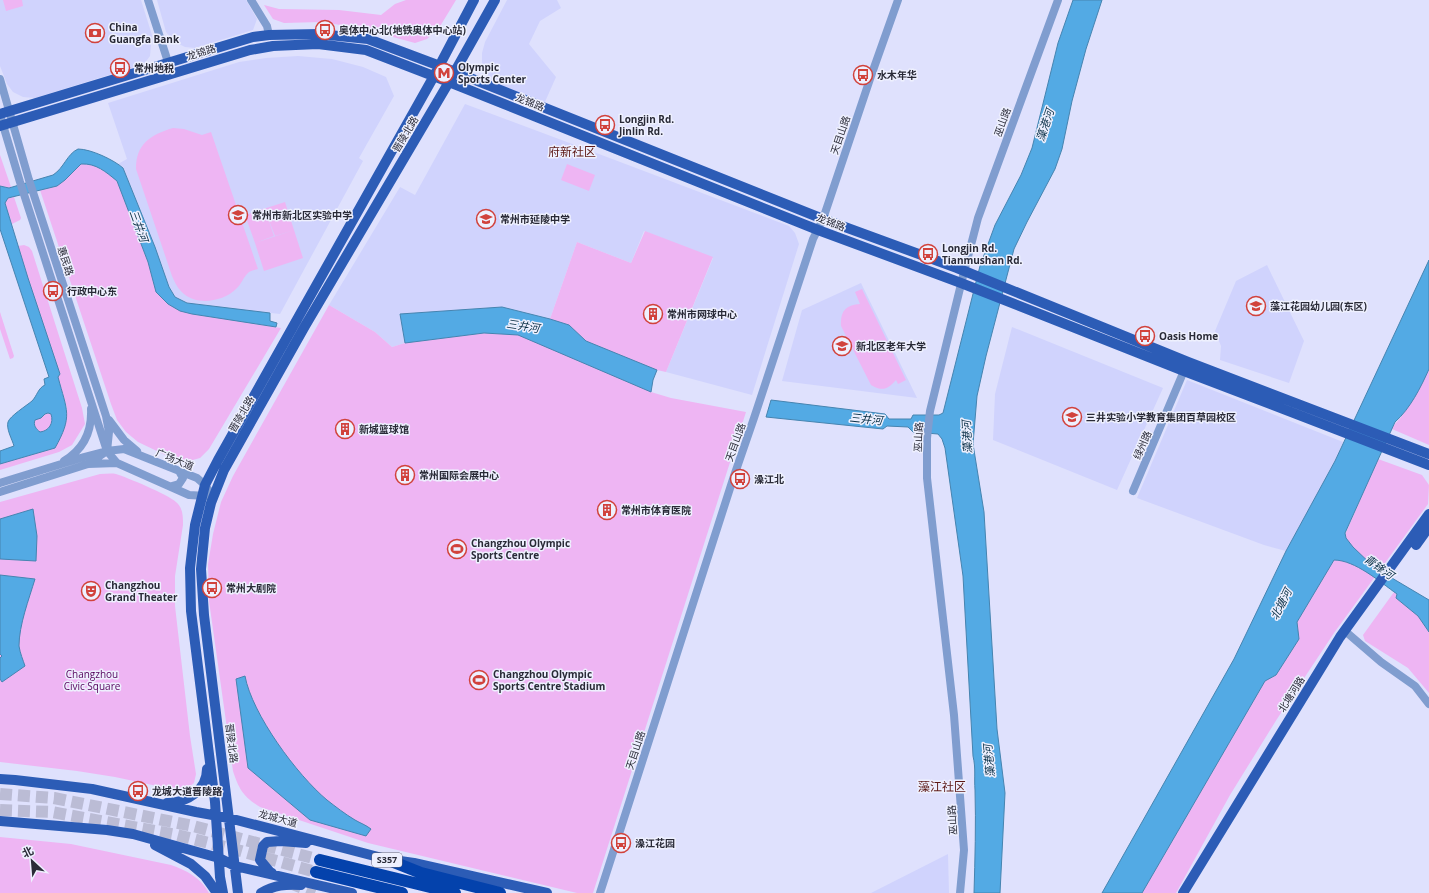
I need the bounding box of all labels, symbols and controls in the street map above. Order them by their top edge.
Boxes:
bus stop icon: 奥体中心北(地铁奥体中心站) [314,19,336,41]
place label: China Guangfa Bank [109,20,180,46]
bank icon: China Guangfa Bank [84,22,106,44]
place label: 奥体中心北(地铁奥体中心站) [339,23,466,37]
street label: 龙锦路 [185,41,217,63]
bus stop icon: 常州地税 [109,57,131,79]
place label: Olympic Sports Center [458,60,527,86]
place label: 常州地税 [134,61,174,75]
metro station icon: Olympic Sports Center [433,62,455,84]
bus stop icon: 水木年华 [852,64,874,86]
place label: 水木年华 [877,68,917,82]
street label: 龙锦路 [513,90,547,114]
water label: 藻港河 [1032,105,1058,143]
street label: 巫山路 [990,106,1014,138]
place label: Longjin Rd. Jinlin Rd. [618,112,674,138]
street label: 晋陵北路 [389,113,421,155]
bus stop icon: Longjin Rd. Jinlin Rd. [594,114,616,136]
street label: 天目山路 [827,114,853,156]
district label: 府新社区 [548,143,596,160]
school or university icon: 常州市新北区实验中学 [227,204,249,226]
water label: 三井河 [127,208,153,246]
place label: 常州市新北区实验中学 [252,208,352,222]
school or university icon: 常州市延陵中学 [475,208,497,230]
street label: 龙锦路 [814,210,848,234]
place label: 常州市延陵中学 [500,212,570,226]
place label: Longjin Rd. Tianmushan Rd. [942,241,1023,267]
bus stop icon: Longjin Rd. Tianmushan Rd. [917,243,939,265]
street label: 惠民路 [55,245,77,277]
bus stop icon: 行政中心东 [42,280,64,302]
place label: 行政中心东 [67,284,117,298]
school or university icon: 藻江花园幼儿园(东区) [1245,295,1267,317]
place label: 藻江花园幼儿园(东区) [1270,299,1367,313]
building icon: 常州市网球中心 [642,303,664,325]
place label: 常州市网球中心 [667,307,737,321]
water label: 三井河 [506,316,543,336]
bus stop icon: Oasis Home [1134,325,1156,347]
place label: Oasis Home [1159,329,1218,343]
school or university icon: 新北区老年大学 [831,335,853,357]
place label: 新北区老年大学 [856,339,926,353]
street label: 晋陵北路 [225,393,257,435]
school or university icon: 三井实验小学教育集团百草园校区 [1061,406,1083,428]
water label: 三井河 [849,409,885,428]
place label: 三井实验小学教育集团百草园校区 [1086,410,1236,424]
building icon: 新城篮球馆 [334,418,356,440]
water label: 藻港河 [958,418,975,454]
street label: 天目山路 [722,421,748,463]
place label: 新城篮球馆 [359,422,409,436]
street label: 巫山路 [910,422,926,452]
street label: 绿州路 [1130,428,1154,462]
street label: 广场大道 [154,445,196,473]
building icon: 常州国际会展中心 [394,464,416,486]
place label: 常州国际会展中心 [419,468,499,482]
bus stop icon: 澡江北 [729,468,751,490]
place label: 澡江北 [754,472,784,486]
building icon: 常州市体育医院 [596,499,618,521]
place label: 常州市体育医院 [621,503,691,517]
place label: Changzhou Olympic Sports Centre [471,536,570,562]
sports icon: Changzhou Olympic Sports Centre [446,538,468,560]
water label: 青锋河 [1361,551,1399,583]
bus stop icon: 常州大剧院 [201,577,223,599]
place label: Changzhou Grand Theater [105,578,178,604]
theatre icon: Changzhou Grand Theater [80,580,102,602]
place label: 常州大剧院 [226,581,276,595]
water label: 北塘河 [1266,584,1296,622]
park label: Changzhou Civic Square [64,667,121,693]
place label: Changzhou Olympic Sports Centre Stadium [493,667,606,693]
sports icon: Changzhou Olympic Sports Centre Stadium [468,669,490,691]
street label: 北塘河路 [1274,673,1308,715]
street label: 晋陵北路 [223,722,241,764]
street label: 天目山路 [622,729,648,771]
water label: 藻港河 [979,742,997,778]
district label: 藻江社区 [918,778,966,795]
bus stop icon: 龙城大道晋陵路 [127,780,149,802]
place label: 龙城大道晋陵路 [152,784,223,798]
street label: 巫山路 [944,805,960,835]
street label: 龙城大道 [257,806,299,830]
bus stop icon: 澡江花园 [610,832,632,854]
place label: 澡江花园 [635,836,675,850]
north arrow [12,841,52,881]
text: 北 [19,842,36,861]
road number: S357 [372,853,402,867]

